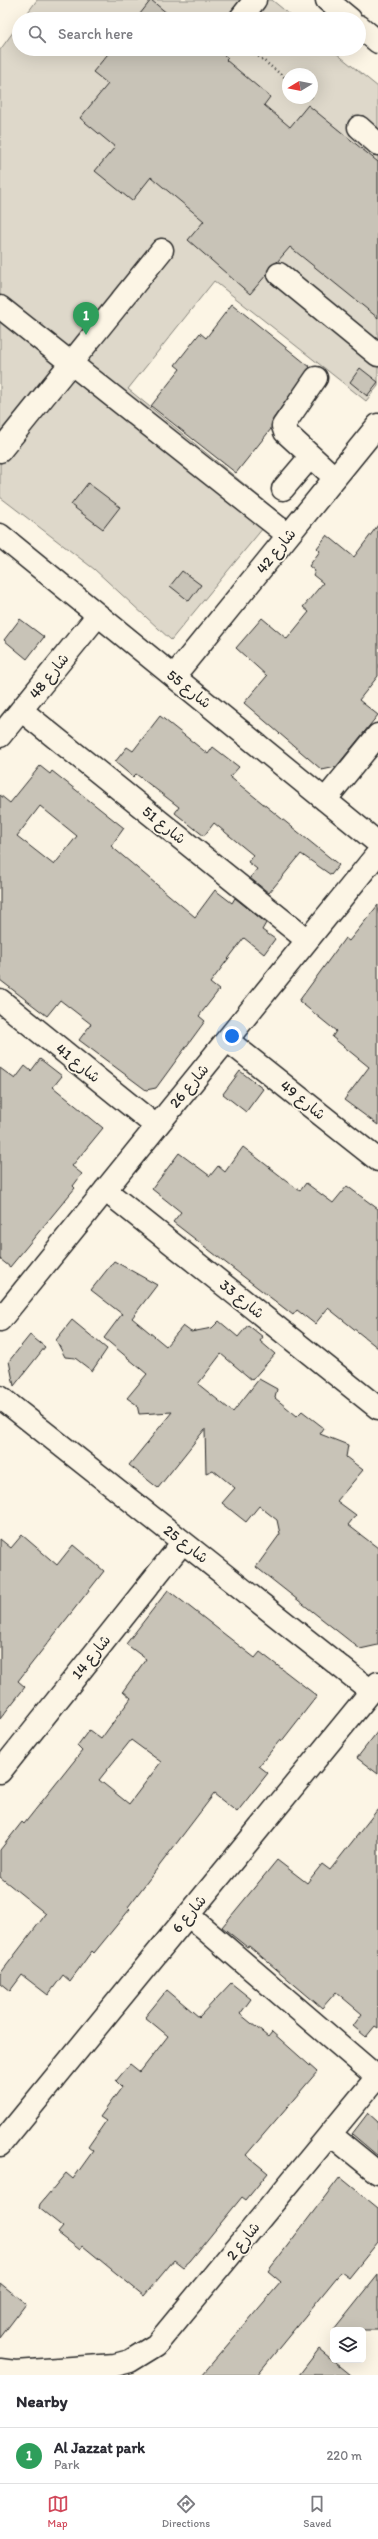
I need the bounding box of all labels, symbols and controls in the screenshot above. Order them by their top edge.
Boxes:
search box [12,12,366,56]
icon: search [26,23,48,45]
text: Search here [58,25,133,43]
north arrow [282,68,318,104]
pin: 1 [73,302,99,335]
street label: شارع 42 [252,525,300,578]
street label: شارع 48 [25,650,73,703]
street label: شارع 55 [163,666,215,713]
street label: شارع 51 [138,802,189,849]
your location [222,1026,242,1046]
street label: شارع 41 [52,1040,104,1087]
street label: شارع 26 [165,1060,213,1112]
street label: شارع 49 [276,1076,329,1124]
street label: شارع 33 [215,1276,268,1323]
street label: شارع 25 [160,1521,212,1568]
street label: شارع 14 [68,1631,115,1683]
street label: شارع 6 [168,1891,211,1937]
street label: شارع 2 [222,2218,265,2264]
map controls [330,2327,366,2363]
button: layers [330,2327,366,2363]
text: Nearby [16,2391,68,2411]
text: Al Jazzat park [54,2439,145,2457]
text: 1 [26,2448,32,2463]
text: 220 m [326,2448,362,2463]
text: Park [54,2457,80,2472]
tab: Map [47,2493,69,2530]
tab: Directions [162,2493,210,2530]
tab: Saved [303,2493,331,2530]

